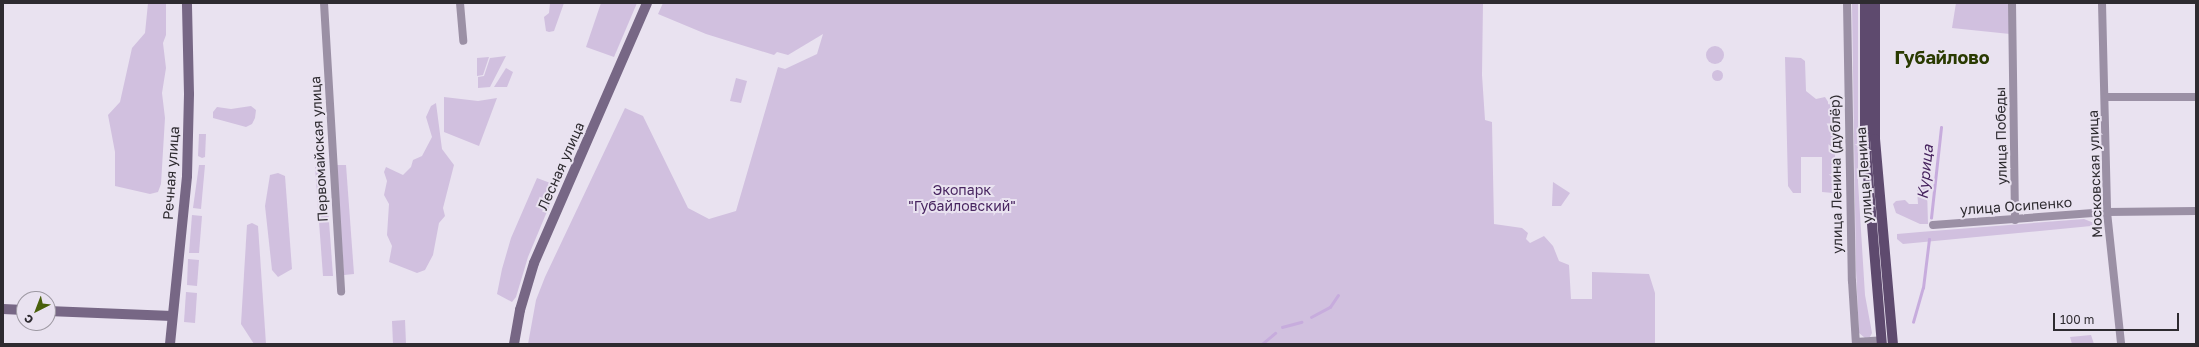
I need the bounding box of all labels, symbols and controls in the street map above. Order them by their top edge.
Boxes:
district label: Губайлово [1894,46,1990,68]
street label: Первомайская улица [307,76,331,222]
street label: улица Победы [1992,87,2010,185]
street label: улица Ленина (дублёр) [1826,94,1846,254]
street label: Московская улица [2084,110,2106,238]
street label: Лесная улица [534,119,588,213]
street label: Речная улица [159,126,183,220]
street label: улица Ленина [1852,126,1876,224]
water label: Курица [1913,144,1937,200]
park label: Экопарк "Губайловский" [908,182,1016,214]
street label: улица Осипенко [1959,194,2073,218]
north arrow [16,291,56,331]
scale bar [2055,305,2181,331]
text: С [21,312,36,327]
text: 100 m [2060,312,2094,327]

